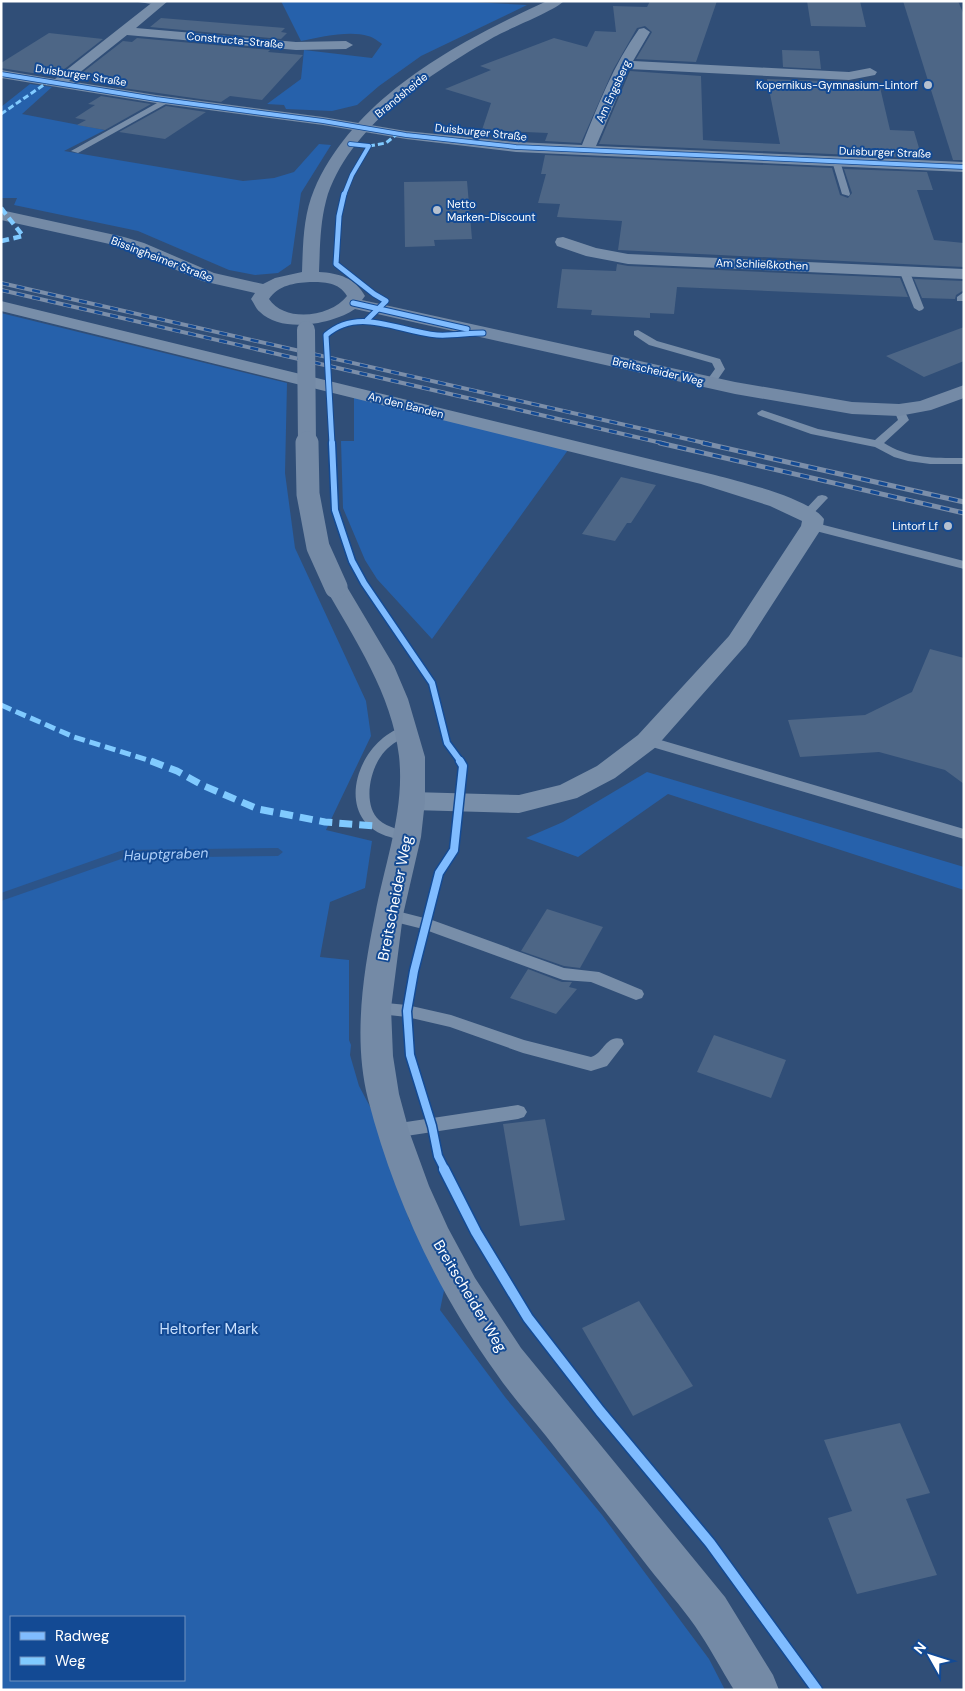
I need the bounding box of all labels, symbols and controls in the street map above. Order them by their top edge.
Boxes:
street label: Constructa-Straße [186,29,284,51]
street label: Am Engsberg [592,57,634,125]
street label: Duisburger Straße [34,61,128,89]
street label: Brandsheide [372,69,430,121]
place label: Kopernikus-Gymnasium-Lintorf [756,78,918,92]
marker: Kopernikus-Gymnasium-Lintorf [922,79,934,91]
street label: Duisburger Straße [434,120,528,144]
street label: Duisburger Straße [839,143,931,161]
place label: Netto Marken-Discount [447,197,535,224]
marker: Netto Marken-Discount [431,204,443,216]
street label: Bissingheimer Straße [109,233,215,285]
street label: Am Schließkothen [716,255,808,273]
street label: Breitscheider Weg [611,354,705,388]
street label: An den Banden [367,389,445,421]
place label: Lintorf Lf [892,519,938,533]
marker: Lintorf Lf [942,520,954,532]
street label: Breitscheider Weg [373,834,417,962]
water label: Hauptgraben [123,844,209,864]
street label: Breitscheider Weg [429,1236,511,1356]
park label: Heltorfer Mark [160,1319,259,1339]
legend [10,1616,185,1681]
text: Radweg [55,1626,109,1646]
north arrow [905,1631,955,1681]
text: N [910,1638,930,1657]
text: Weg [55,1651,86,1671]

